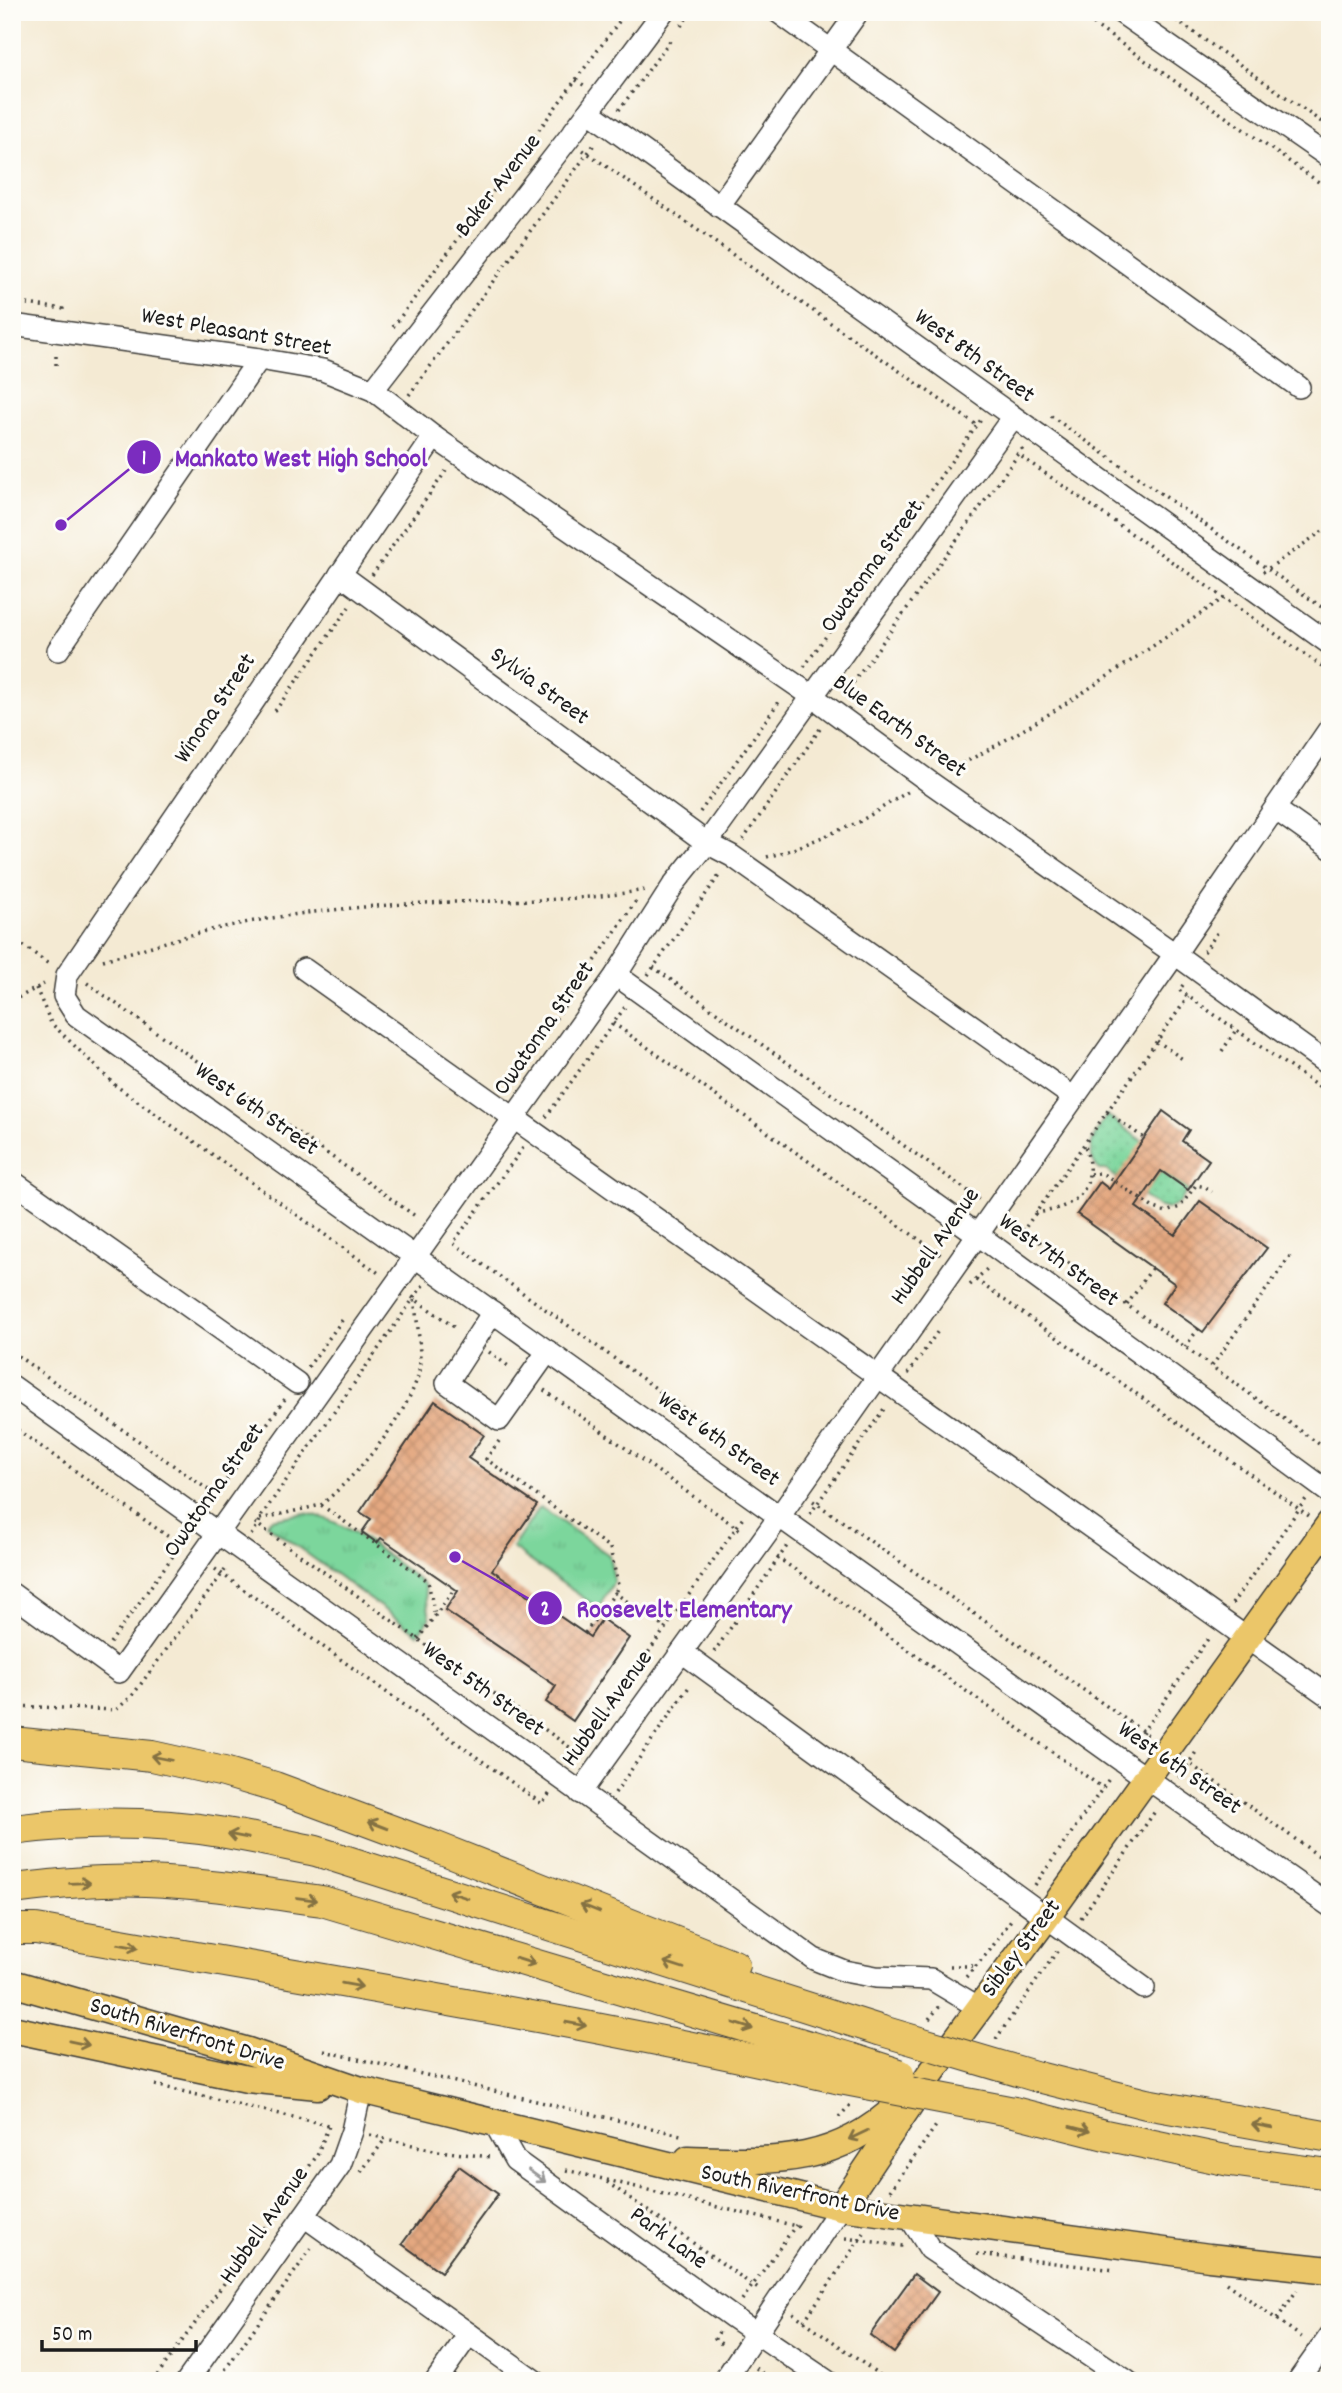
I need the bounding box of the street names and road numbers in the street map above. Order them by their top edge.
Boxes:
street label: Baker Avenue [448,127,550,245]
street label: West Pleasant Street [138,300,334,366]
street label: West 8th Street [907,301,1042,413]
street label: Owatonna Street [813,493,933,641]
street label: Sylvia Street [482,639,596,735]
street label: Winona Street [167,647,265,771]
street label: Blue Earth Street [825,667,973,787]
street label: Owatonna Street [486,955,604,1103]
street label: West 6th Street [187,1055,325,1165]
street label: Hubbell Avenue [883,1181,989,1313]
street label: West 7th Street [991,1206,1125,1316]
street label: West 6th Street [650,1384,786,1496]
street label: Owatonna Street [156,1417,274,1565]
street label: West 5th Street [415,1634,551,1746]
street label: Hubbell Avenue [554,1644,662,1774]
street label: West 6th Street [1110,1714,1248,1824]
street label: Sibley Street [974,1893,1070,2005]
street label: South Riverfront Drive [85,1989,289,2081]
street label: South Riverfront Drive [698,2156,902,2232]
street label: Hubbell Avenue [212,2160,318,2292]
street label: Park Lane [622,2199,714,2279]

